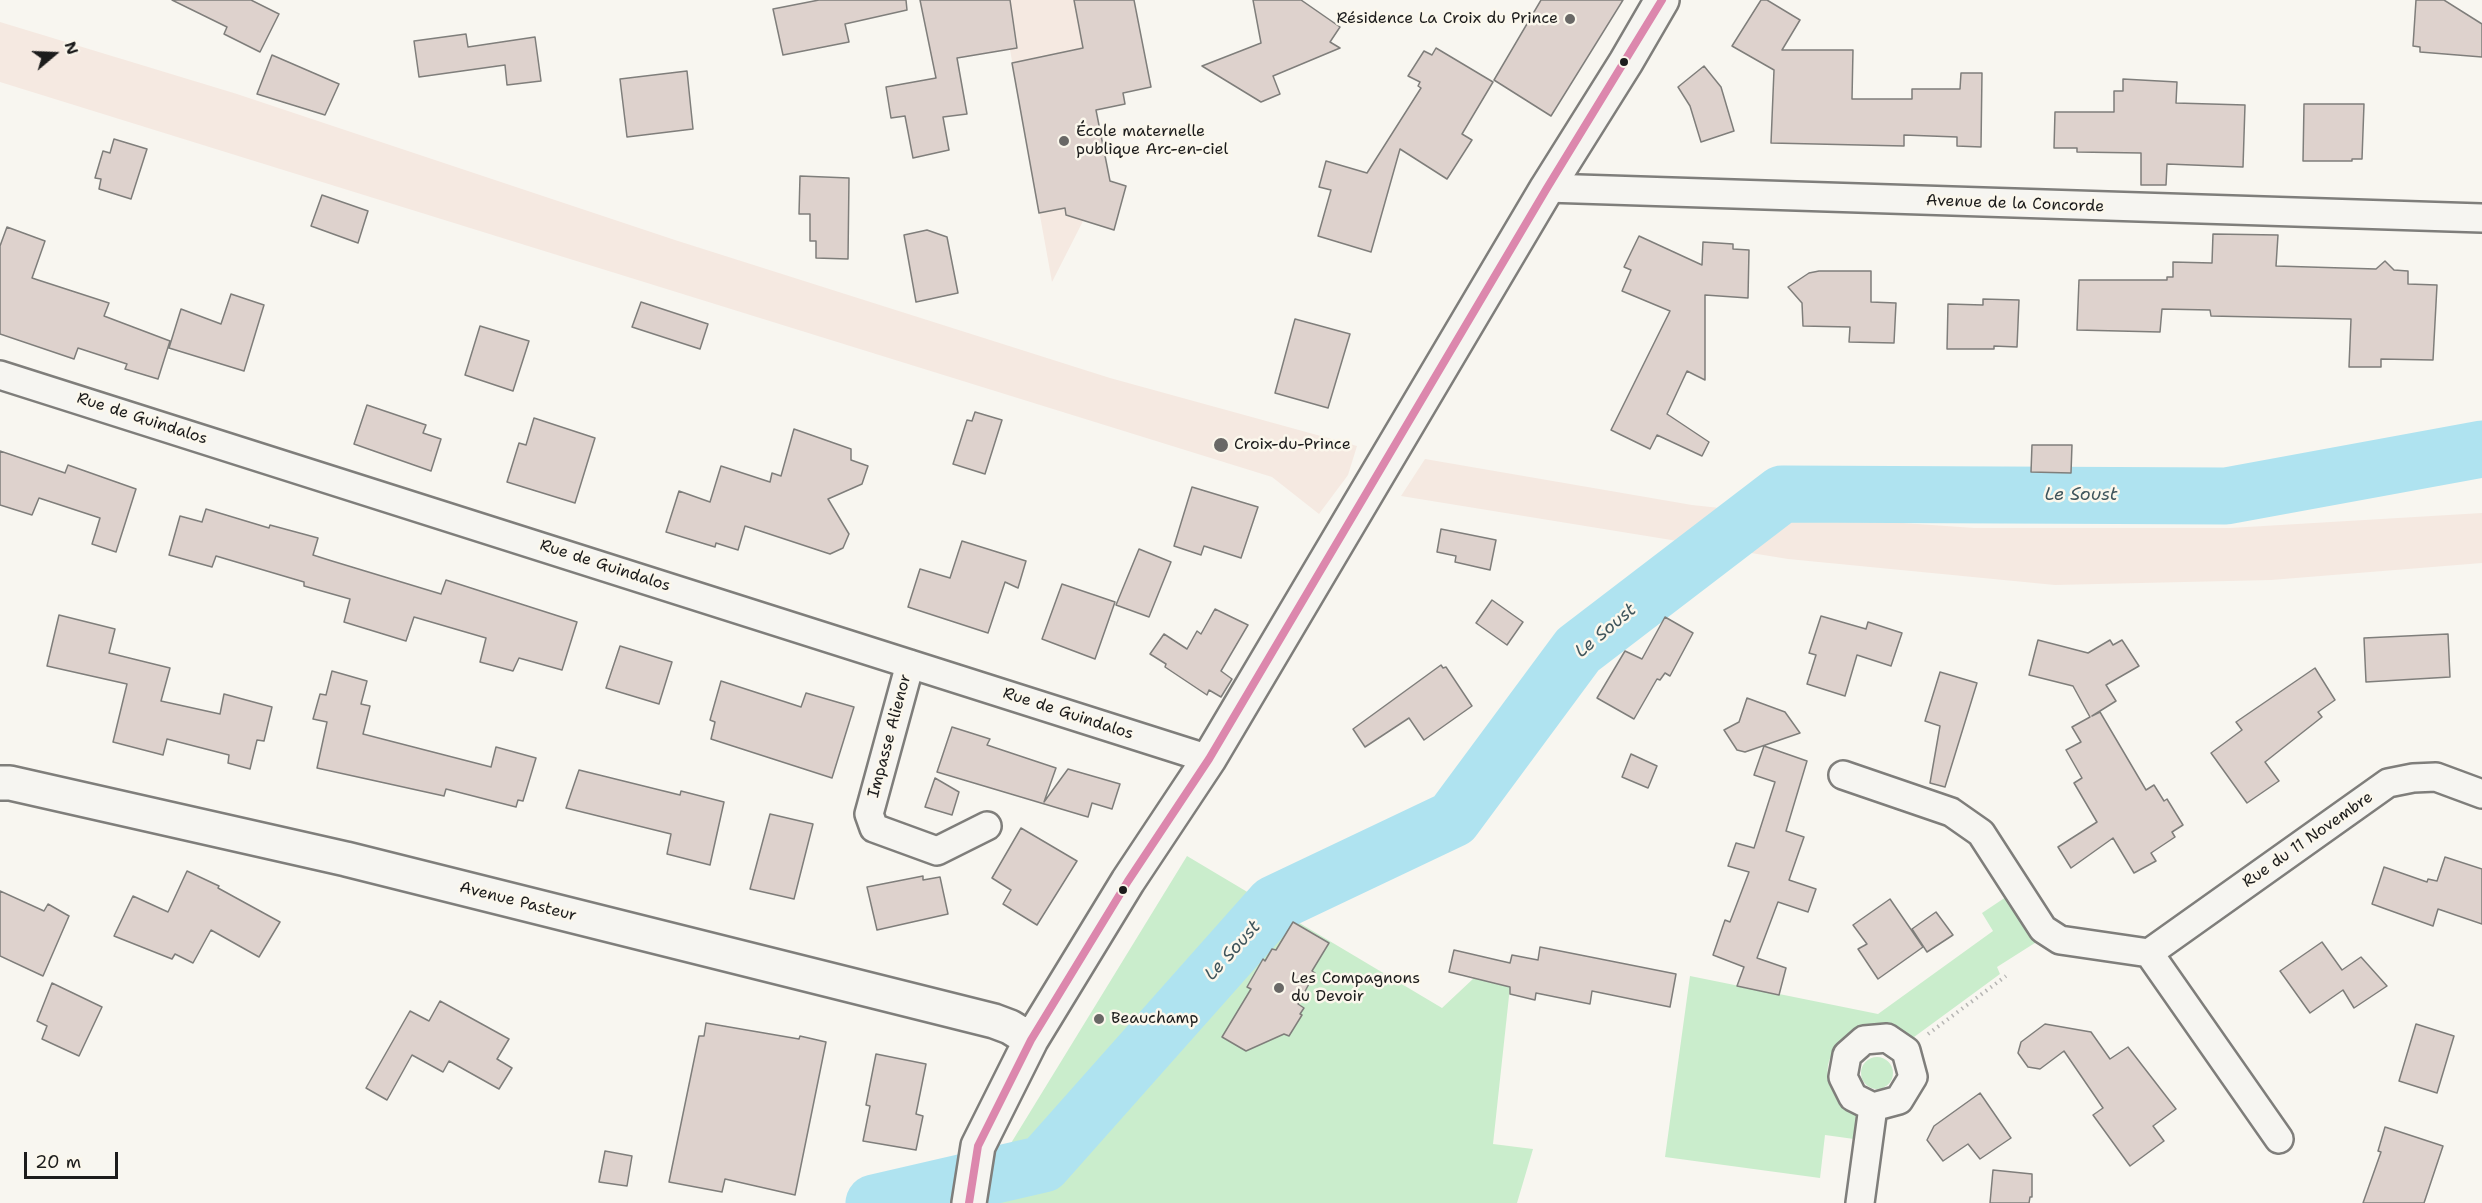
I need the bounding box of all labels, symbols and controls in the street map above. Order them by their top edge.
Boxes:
place label: Résidence La Croix du Prince [1336,9,1558,29]
marker: Résidence La Croix du Prince [1563,12,1577,26]
north arrow [24,24,84,84]
text: N [59,39,83,57]
unlabelled marker [1618,56,1630,68]
place label: École maternelle publique Arc-en-ciel [1076,122,1228,160]
marker: École maternelle publique Arc-en-ciel [1057,134,1071,148]
street label: Avenue de la Concorde [1925,191,2105,217]
street label: Rue de Guindalos [74,389,210,449]
place label: Croix-du-Prince [1234,435,1351,455]
marker: Croix-du-Prince [1212,436,1230,454]
water label: Le Soust [2044,484,2118,506]
street label: Rue de Guindalos [537,536,673,596]
water label: Le Soust [1571,599,1641,663]
street label: Impasse Alienor [864,672,916,800]
street label: Rue de Guindalos [1000,684,1136,744]
street label: Rue du 11 Novembre [2239,788,2377,892]
street label: Avenue Pasteur [457,878,579,926]
unlabelled marker [1117,884,1129,896]
water label: Le Soust [1200,917,1266,985]
place label: Les Compagnons du Devoir [1291,969,1420,1007]
marker: Les Compagnons du Devoir [1272,981,1286,995]
place label: Beauchamp [1111,1009,1198,1029]
marker: Beauchamp [1092,1012,1106,1026]
scale bar [27,1140,122,1178]
text: 20 m [35,1150,81,1174]

